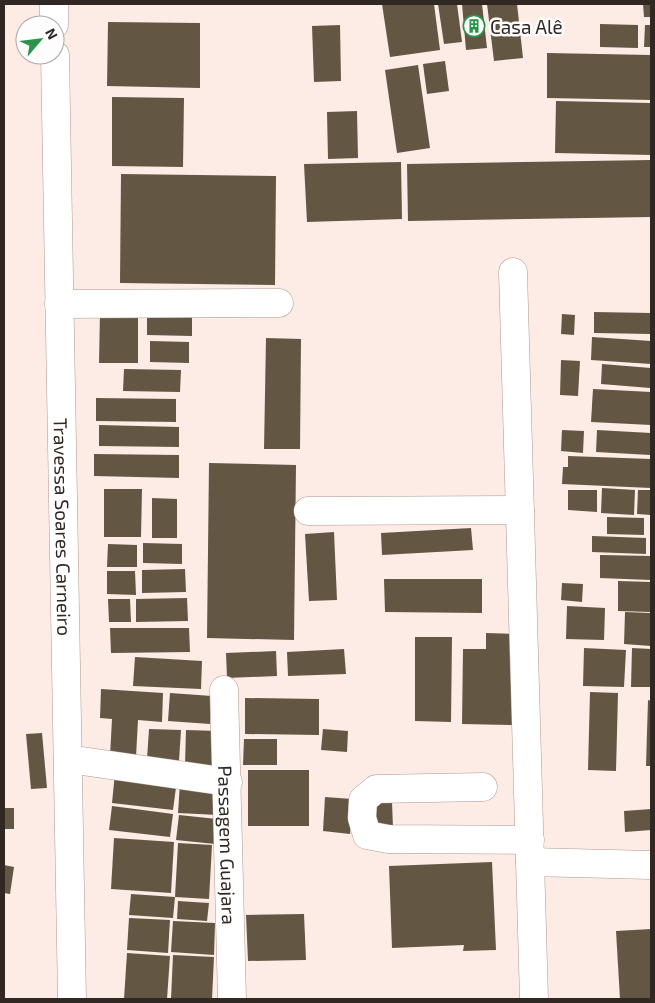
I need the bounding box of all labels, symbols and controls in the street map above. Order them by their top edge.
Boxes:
building icon: Casa Alê [462,14,486,38]
north arrow [15,15,65,65]
place label: Casa Alê [490,15,563,38]
text: N [42,25,62,42]
street label: Travessa Soares Carneiro [50,418,77,636]
street label: Passagem Guajara [214,765,242,925]

